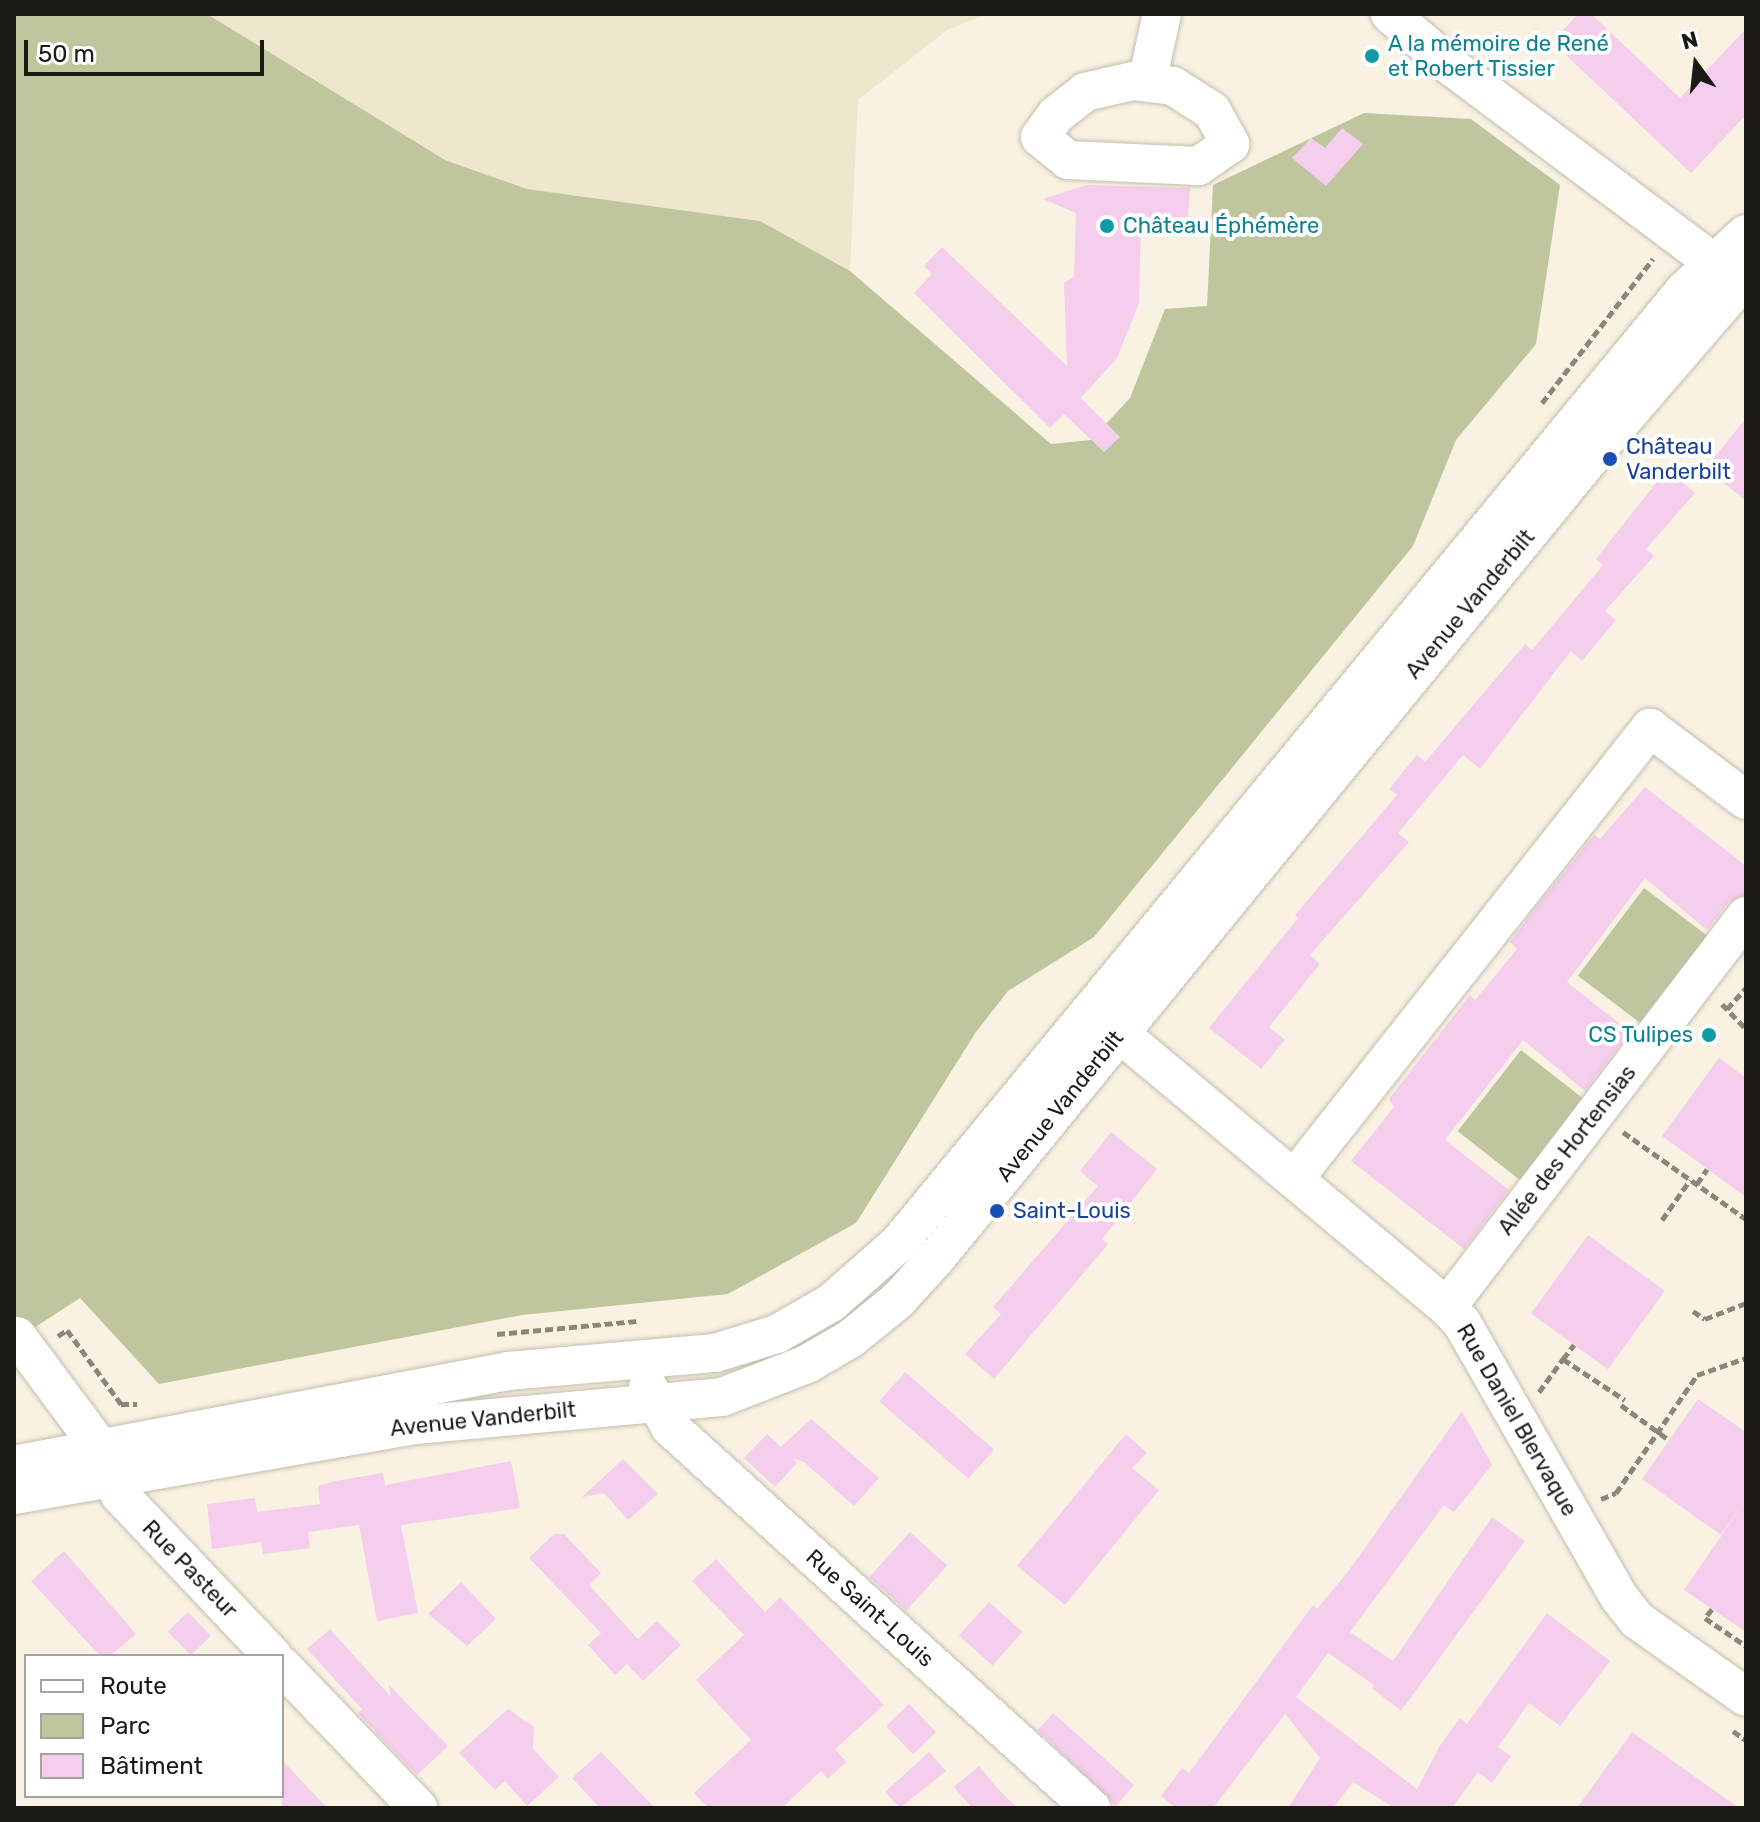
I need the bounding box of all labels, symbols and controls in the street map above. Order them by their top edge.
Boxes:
scale bar [28,24,268,74]
north arrow [1656,24,1736,104]
text: N [1679,25,1701,55]
place label: A la mémoire de René et Robert Tissier [1388,30,1609,82]
text: 50 m [38,40,95,68]
marker: A la mémoire de René et Robert Tissier [1363,47,1381,65]
place label: Château Éphémère [1123,213,1319,239]
marker: Château Éphémère [1098,217,1116,235]
place label: Château Vanderbilt [1626,433,1731,484]
marker: Château Vanderbilt [1601,450,1619,468]
street label: Avenue Vanderbilt [1400,524,1540,684]
place label: CS Tulipes [1588,1022,1693,1048]
street label: Avenue Vanderbilt [991,1025,1129,1187]
marker: CS Tulipes [1700,1026,1718,1044]
street label: Allée des Hortensias [1492,1060,1642,1240]
place label: Saint-Louis [1013,1198,1131,1224]
marker: Saint-Louis [988,1202,1006,1220]
street label: Rue Daniel Blervaque [1451,1319,1583,1521]
street label: Avenue Vanderbilt [389,1396,577,1442]
street label: Rue Pasteur [137,1515,243,1623]
street label: Rue Saint-Louis [801,1544,939,1672]
legend [24,1654,284,1798]
text: Route [100,1672,167,1700]
text: Parc [100,1712,151,1740]
text: Bâtiment [100,1752,203,1780]

